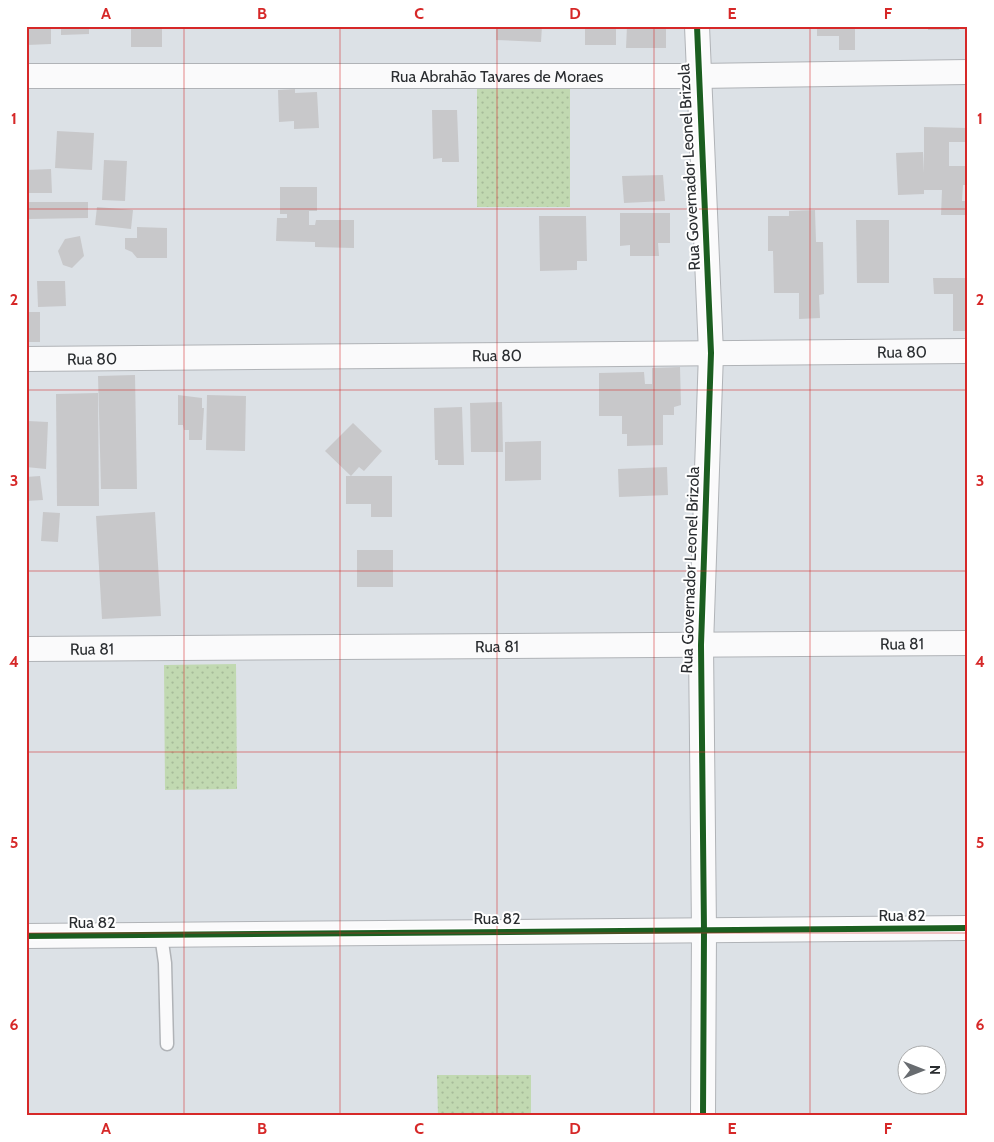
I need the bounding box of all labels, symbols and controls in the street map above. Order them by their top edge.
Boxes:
text: A [101,4,111,23]
text: B [257,4,267,23]
text: C [414,4,424,23]
text: D [569,4,581,23]
text: E [727,4,737,23]
text: F [884,4,893,23]
street label: Rua Governador Leonel Brizola [674,63,704,271]
street label: Rua Abrahão Tavares de Moraes [391,67,604,86]
text: 1 [11,109,17,128]
text: 1 [977,109,983,128]
text: 2 [10,290,18,309]
text: 2 [976,290,984,309]
street label: Rua 80 [877,342,927,361]
street label: Rua 80 [472,345,522,365]
street label: Rua 80 [67,349,117,368]
street label: Rua Governador Leonel Brizola [677,466,703,674]
text: 3 [10,471,18,490]
text: 3 [976,471,984,490]
street label: Rua 81 [880,634,924,653]
street label: Rua 81 [475,636,519,656]
street label: Rua 81 [70,639,114,658]
text: 4 [9,652,19,671]
text: 4 [975,652,985,671]
text: 5 [10,833,18,852]
text: 5 [976,833,984,852]
street label: Rua 82 [878,906,926,925]
street label: Rua 82 [473,909,521,928]
street label: Rua 82 [68,913,116,932]
text: 6 [10,1015,19,1034]
text: 6 [976,1015,985,1034]
north arrow [896,1044,946,1094]
text: N [926,1065,944,1075]
text: A [101,1119,111,1138]
text: B [257,1119,267,1138]
text: C [414,1119,424,1138]
text: D [569,1119,581,1138]
text: E [727,1119,737,1138]
text: F [884,1119,893,1138]

